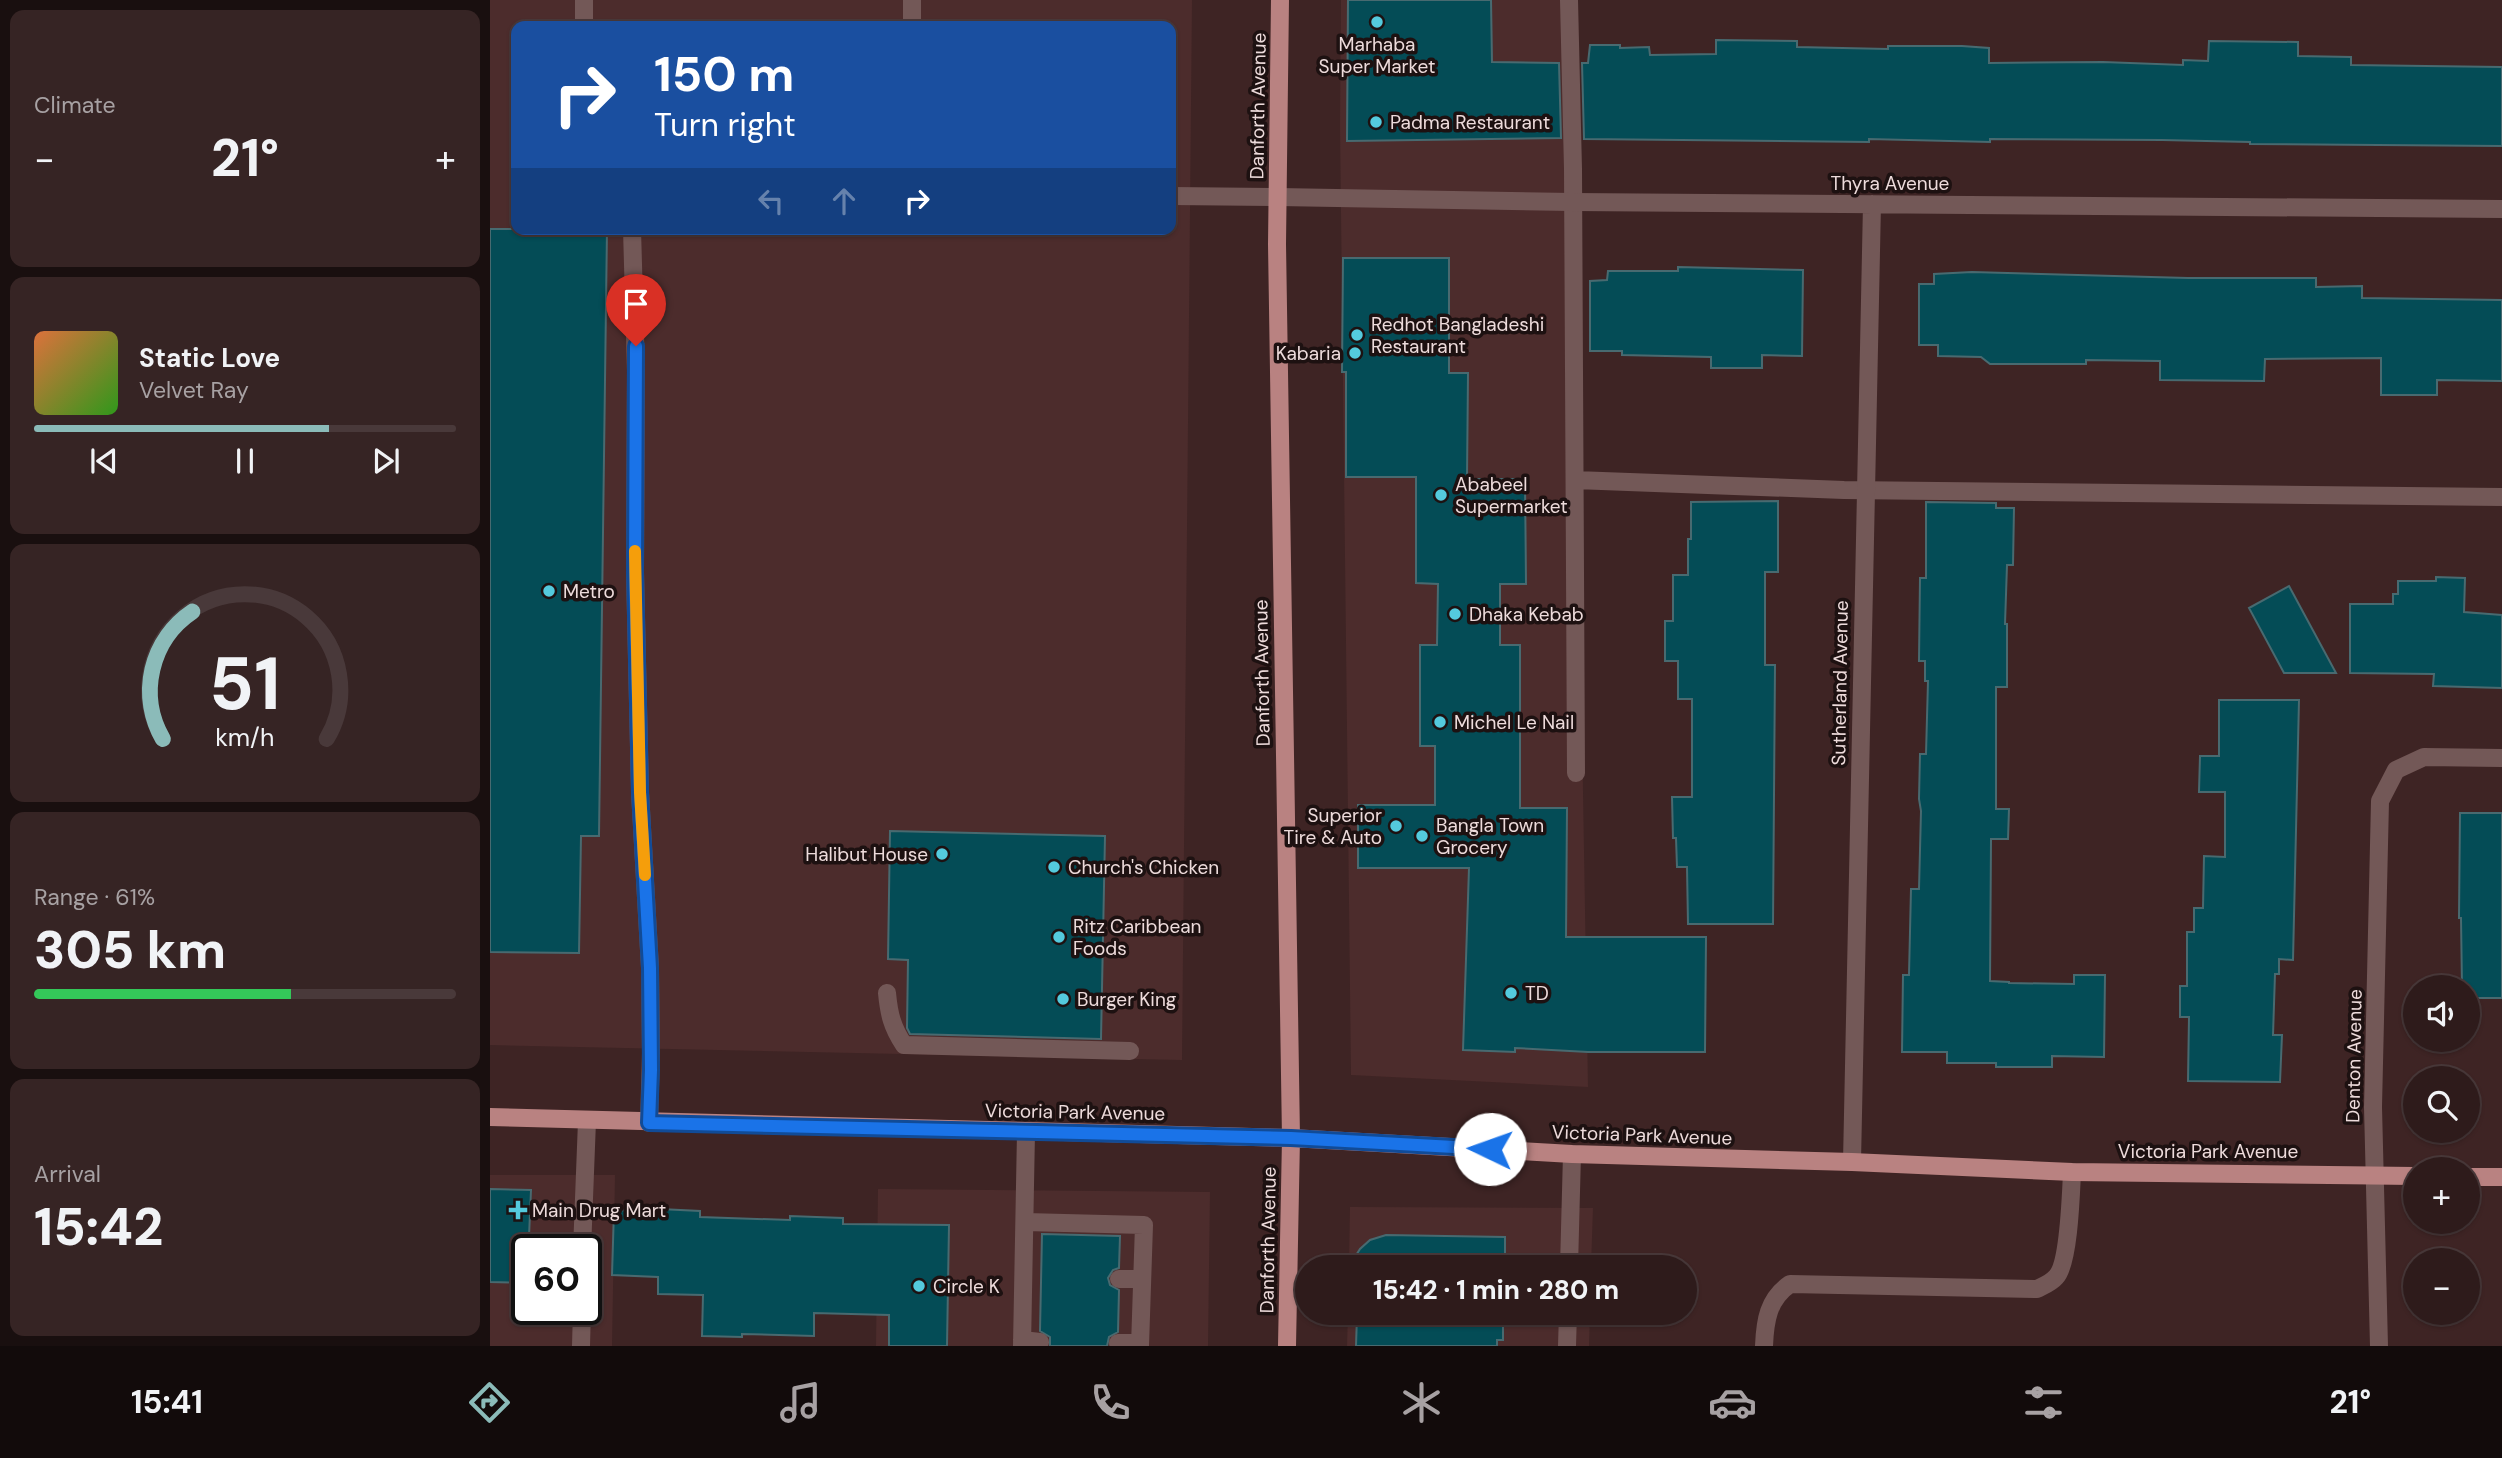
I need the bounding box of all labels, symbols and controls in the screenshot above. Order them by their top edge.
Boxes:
marker: Marhaba Super Market [1369,14,1385,30]
street label: Danforth Avenue [1244,32,1272,180]
place label: Marhaba Super Market [1319,32,1435,79]
text: 150 m [654,42,794,106]
icon: right [539,49,630,140]
text: Climate [34,90,116,120]
text: Turn right [654,104,796,146]
place label: Padma Restaurant [1390,110,1550,135]
marker: Padma Restaurant [1368,114,1384,130]
text: 21° [211,124,279,192]
text: − [34,134,55,184]
text: + [435,134,456,184]
street label: Thyra Avenue [1831,171,1949,196]
icon: left [752,182,790,220]
icon: ahead [825,182,863,220]
icon: right [898,182,936,220]
pin [606,274,666,346]
icon: arrive [617,285,655,323]
place label: Redhot Bangladeshi Restaurant [1371,312,1544,359]
marker: Redhot Bangladeshi Restaurant [1349,327,1365,343]
text: Static Love [139,341,280,375]
place label: Kabaria [1276,341,1341,366]
marker: Kabaria [1347,345,1363,361]
text: Velvet Ray [139,375,249,405]
icon: previous [85,442,123,480]
icon: pause [226,442,264,480]
icon: next [367,442,405,480]
place label: Ababeel Supermarket [1455,472,1568,519]
marker: Ababeel Supermarket [1433,487,1449,503]
place label: Metro [563,579,615,604]
marker: Metro [541,583,557,599]
street label: Danforth Avenue [1248,599,1276,747]
street label: Sutherland Avenue [1826,600,1854,766]
place label: Dhaka Kebab [1469,602,1584,627]
marker: Dhaka Kebab [1447,606,1463,622]
text: 51 [209,637,281,732]
place label: Michel Le Nail [1454,710,1574,735]
marker: Michel Le Nail [1432,714,1448,730]
text: km/h [215,721,275,754]
place label: Superior Tire & Auto [1284,803,1382,850]
place label: Bangla Town Grocery [1436,813,1544,860]
marker: Superior Tire & Auto [1388,818,1404,834]
marker: Bangla Town Grocery [1414,828,1430,844]
place label: Halibut House [805,842,928,867]
marker: Halibut House [934,846,950,862]
place label: Church's Chicken [1068,855,1219,880]
marker: Church's Chicken [1046,859,1062,875]
text: Range · 61% [34,882,155,912]
place label: Ritz Caribbean Foods [1073,914,1201,961]
text: 305 km [34,916,226,984]
marker: Ritz Caribbean Foods [1051,929,1067,945]
map controls [2403,975,2480,1325]
button: sound [2403,975,2480,1052]
place label: TD [1525,981,1549,1006]
marker: TD [1503,985,1519,1001]
place label: Burger King [1077,987,1177,1012]
street label: Denton Avenue [2340,989,2368,1123]
marker: Burger King [1055,991,1071,1007]
button: search [2403,1066,2480,1143]
street label: Victoria Park Avenue [985,1098,1165,1126]
position arrow [1453,1112,1527,1186]
street label: Victoria Park Avenue [1551,1119,1733,1151]
street label: Victoria Park Avenue [2118,1139,2298,1164]
button: + [2403,1157,2480,1234]
text: Arrival [34,1159,101,1189]
street label: Danforth Avenue [1254,1166,1282,1314]
text: 15:42 [34,1193,163,1261]
place label: Main Drug Mart [532,1198,666,1223]
marker: Main Drug Mart [510,1202,526,1218]
speed limit sign: 60 [511,1234,602,1325]
button: − [2403,1248,2480,1325]
text: 15:42 · 1 min · 280 m [1373,1273,1619,1307]
place label: Circle K [933,1274,1000,1299]
marker: Circle K [911,1278,927,1294]
icon: directions [465,1378,514,1427]
icon: music [776,1378,825,1427]
icon: phone [1086,1378,1135,1427]
icon: climate [1397,1378,1446,1427]
icon: car [1708,1378,1757,1427]
icon: filters [2019,1378,2068,1427]
text: 15:41 [131,1381,203,1423]
text: 21° [2329,1381,2371,1423]

